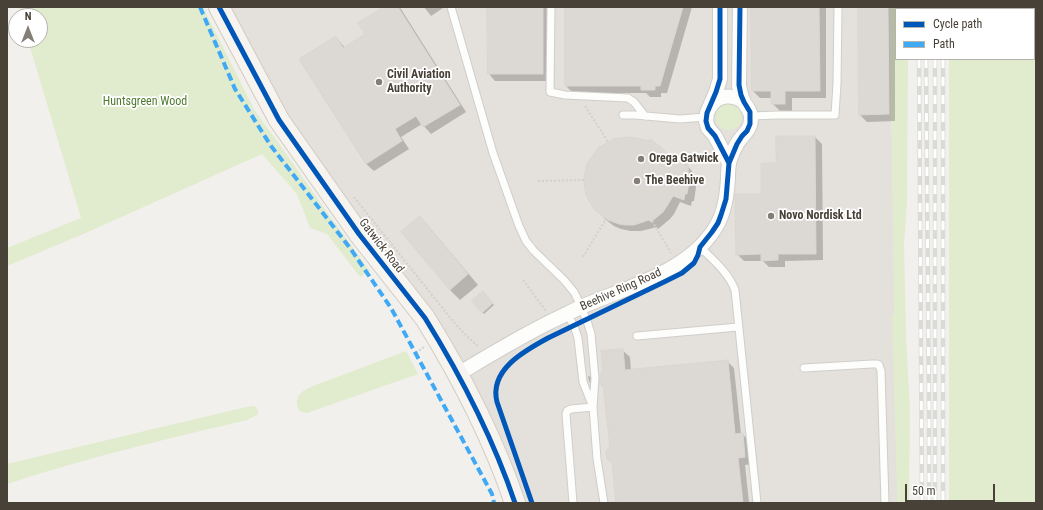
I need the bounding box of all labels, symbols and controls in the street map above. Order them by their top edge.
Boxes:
north arrow [8,8,48,48]
legend [895,8,1035,60]
text: N [25,10,31,23]
text: Cycle path [933,17,982,31]
text: Path [933,37,955,51]
place label: Civil Aviation Authority [387,68,451,96]
marker: Civil Aviation Authority [374,77,384,87]
park label: Huntsgreen Wood [103,95,187,109]
place label: Orega Gatwick [649,152,719,166]
marker: Orega Gatwick [636,154,646,164]
place label: The Beehive [645,174,704,188]
marker: The Beehive [632,176,642,186]
place label: Novo Nordisk Ltd [779,209,862,223]
marker: Novo Nordisk Ltd [766,211,776,221]
street label: Gatwick Road [355,216,407,276]
street label: Beehive Ring Road [578,266,664,314]
scale bar [907,476,997,502]
text: 50 m [912,484,936,498]

